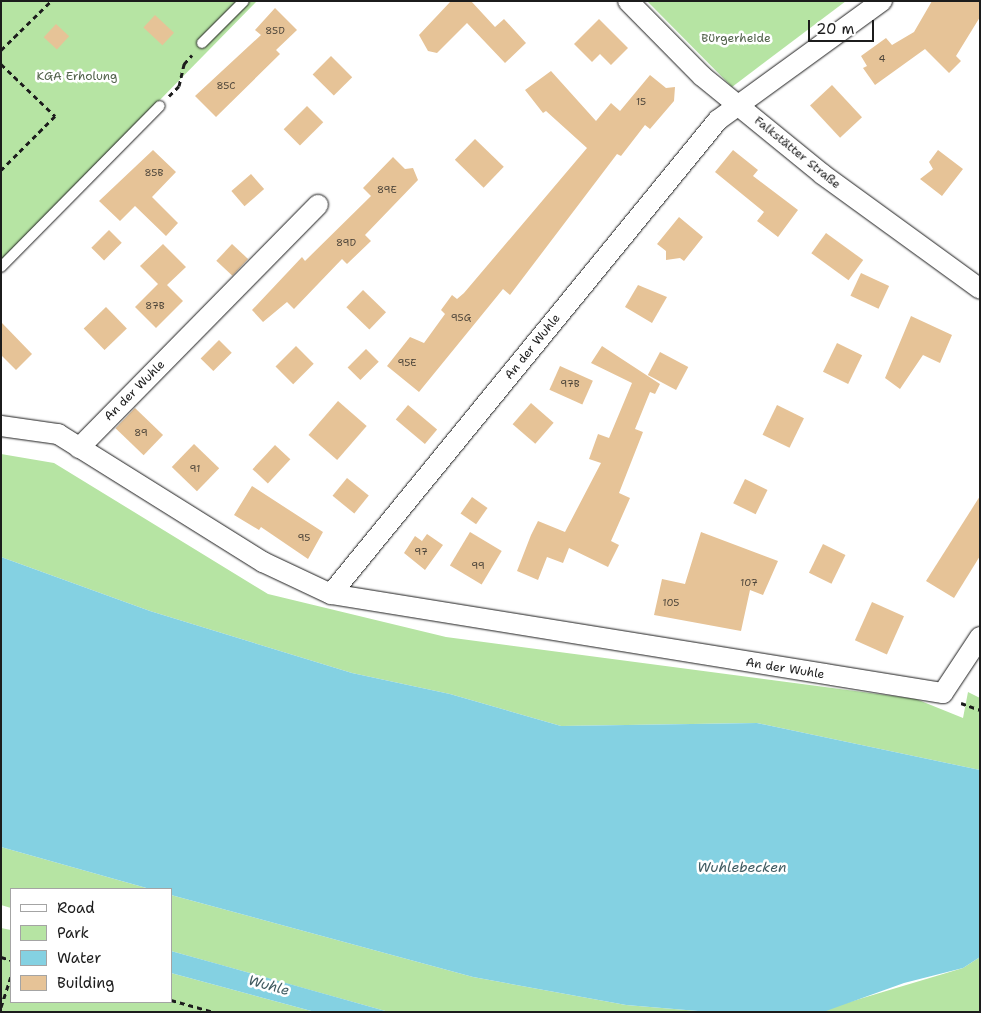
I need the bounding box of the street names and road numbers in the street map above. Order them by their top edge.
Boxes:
street label: Falkstätter Straße [751,114,843,192]
street label: An der Wuhle [502,312,564,382]
street label: An der Wuhle [102,358,168,424]
street label: An der Wuhle [745,656,825,682]

